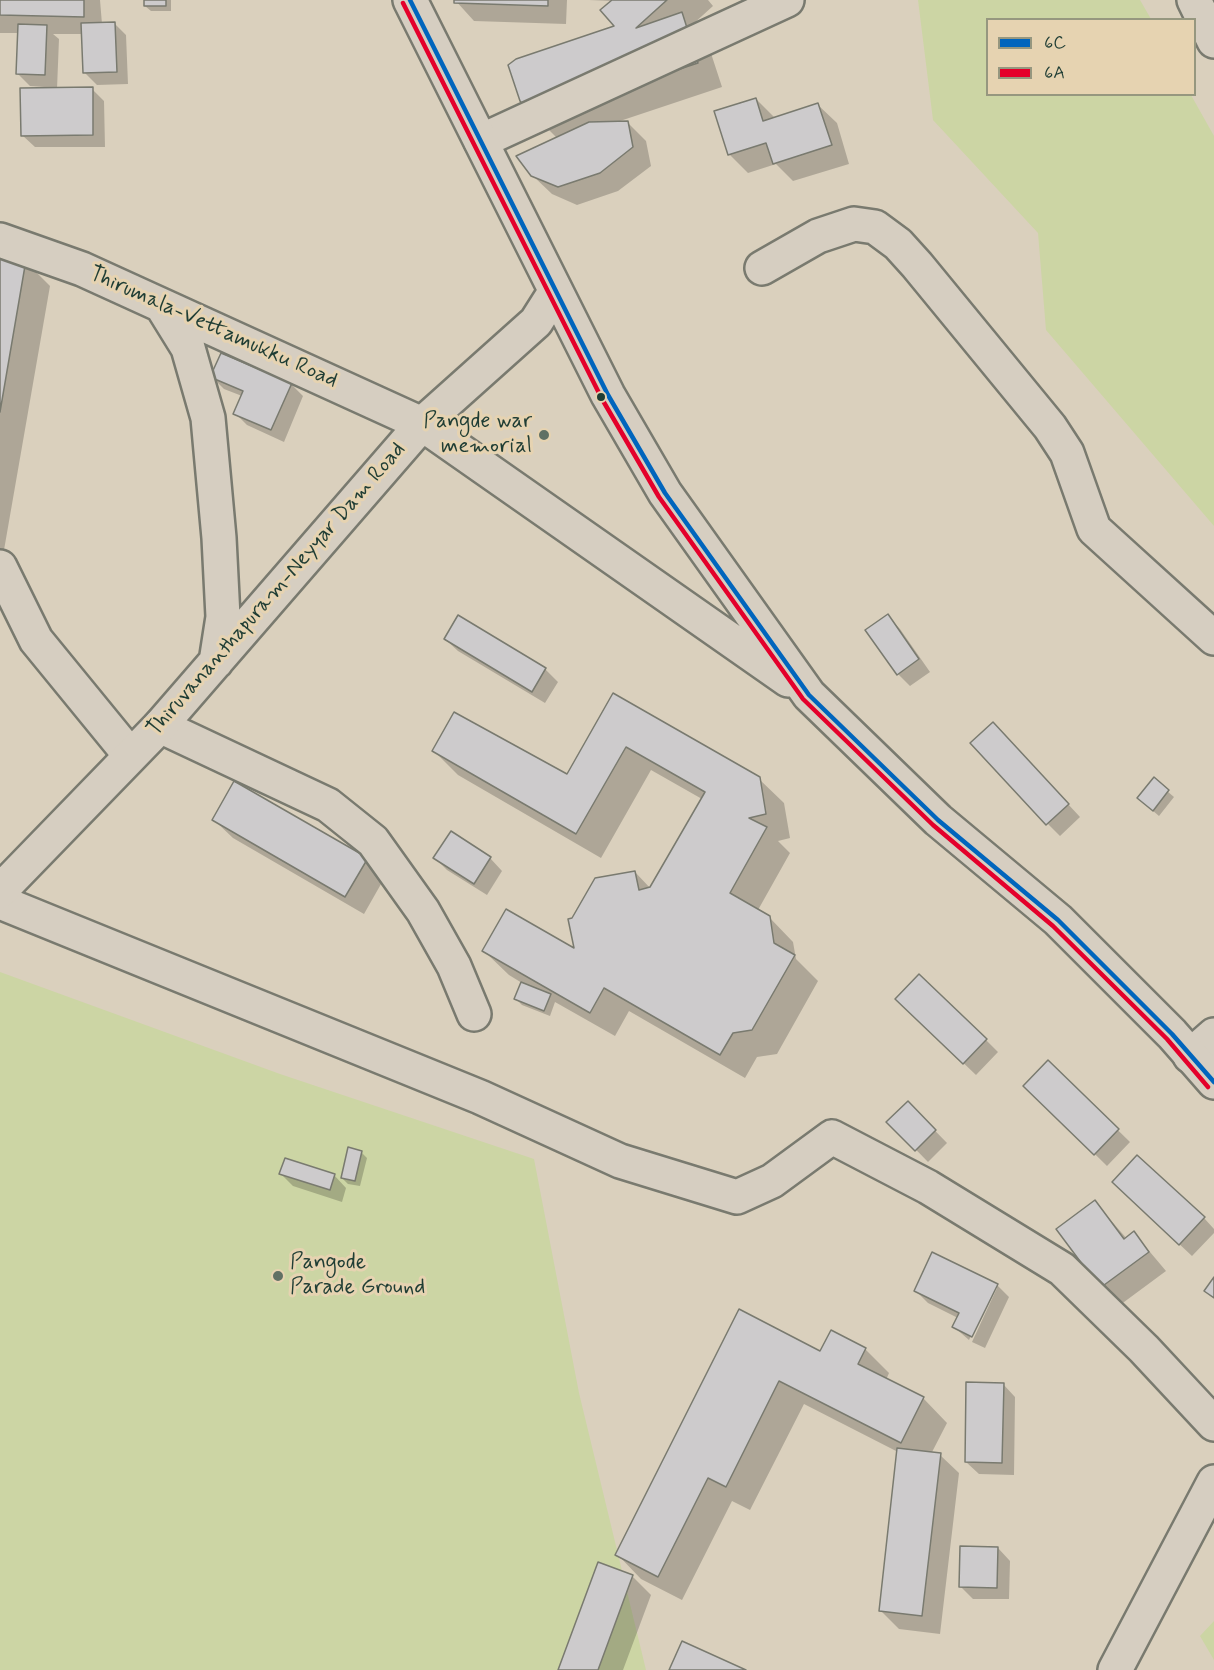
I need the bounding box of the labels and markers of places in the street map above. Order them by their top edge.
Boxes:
unlabelled marker [595,391,607,403]
place label: Pangde war memorial [424,409,532,460]
marker: Pangde war memorial [537,428,551,442]
place label: Pangode Parade Ground [290,1250,425,1302]
marker: Pangode Parade Ground [271,1269,285,1283]

